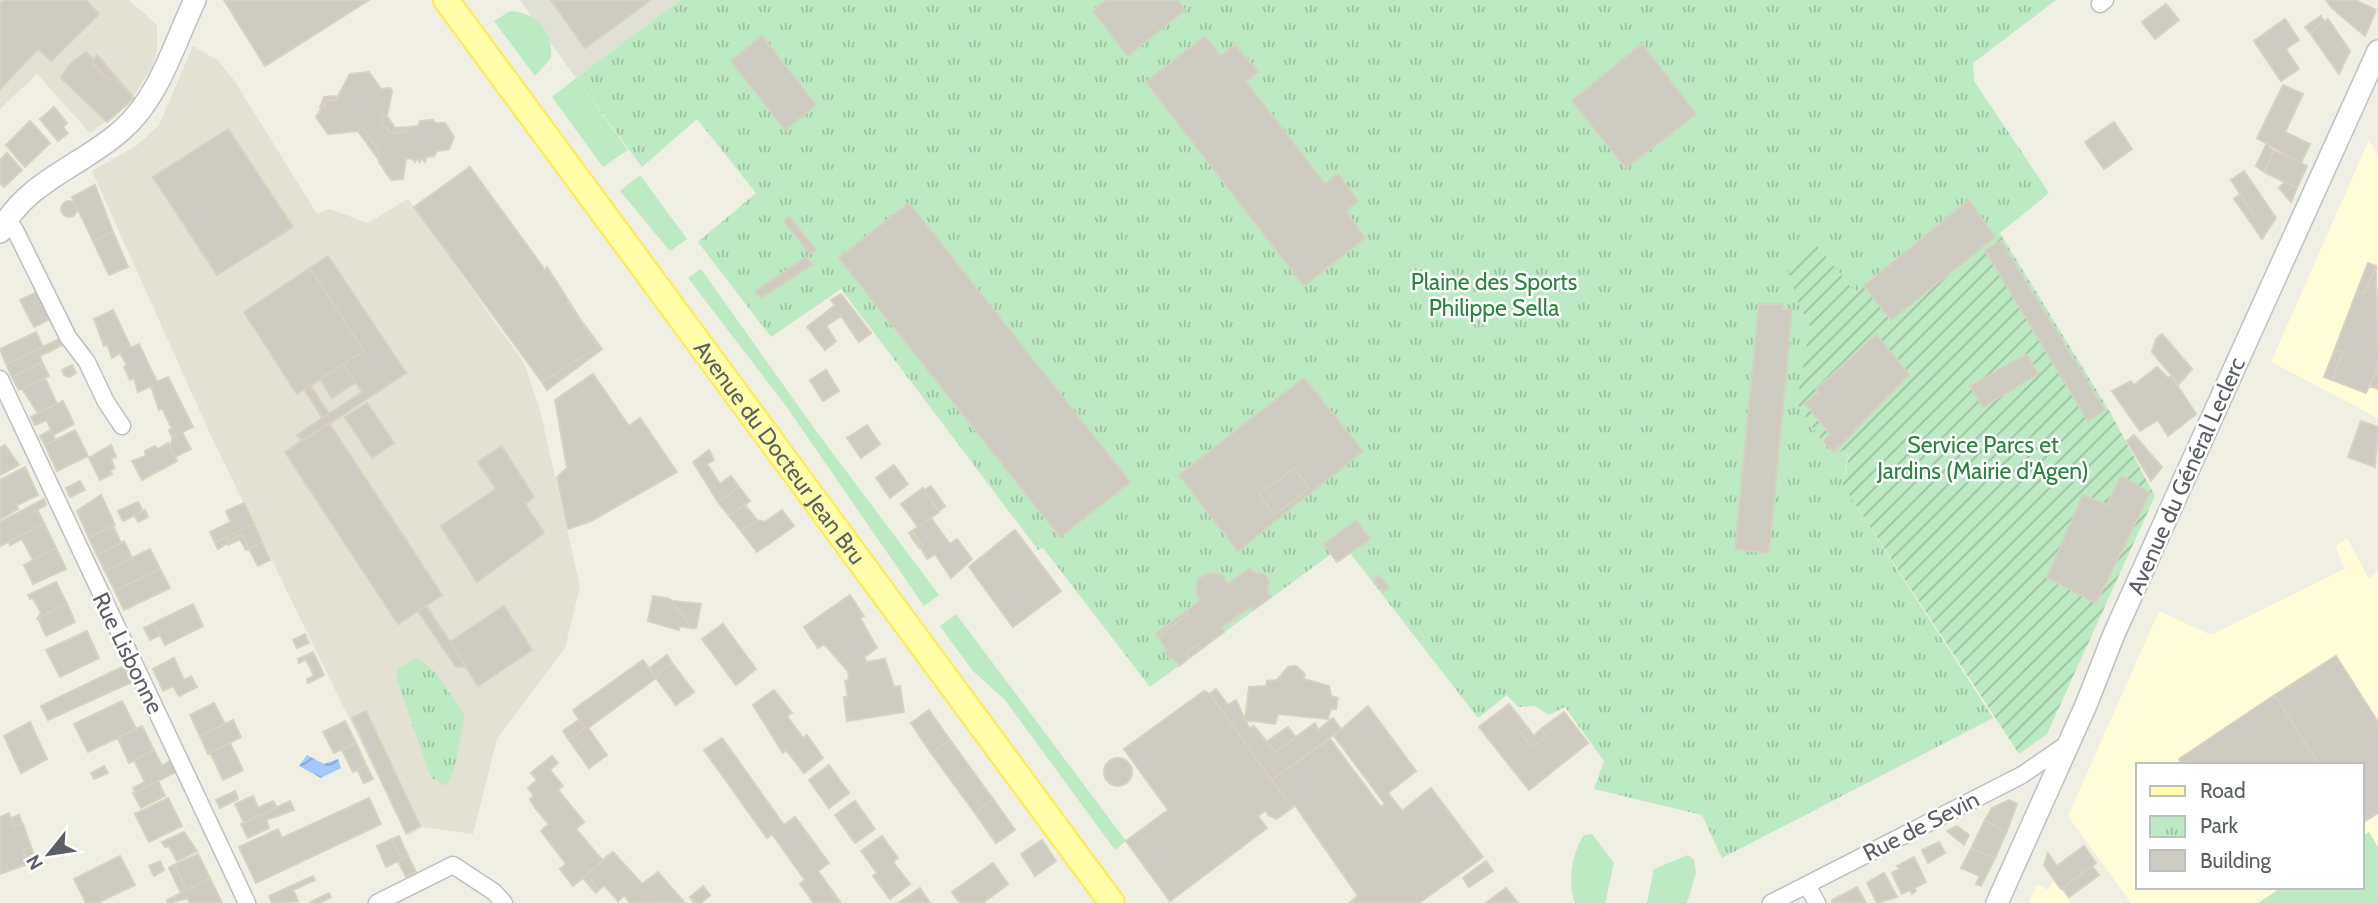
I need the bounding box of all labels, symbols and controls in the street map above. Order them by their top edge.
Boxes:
park label: Plaine des Sports Philippe Sella [1411,268,1577,322]
street label: Avenue du Docteur Jean Bru [688,335,871,570]
street label: Avenue du Général Leclerc [2121,353,2251,599]
park label: Service Parcs et Jardins (Mairie d'Agen) [1876,431,2089,485]
street label: Rue Lisbonne [87,588,169,718]
legend [2136,763,2364,889]
text: Road [2200,778,2246,803]
street label: Rue de Sevin [1858,785,1984,867]
text: Park [2200,813,2238,838]
north arrow [14,819,84,889]
text: Building [2200,848,2272,873]
text: N [21,851,48,874]

